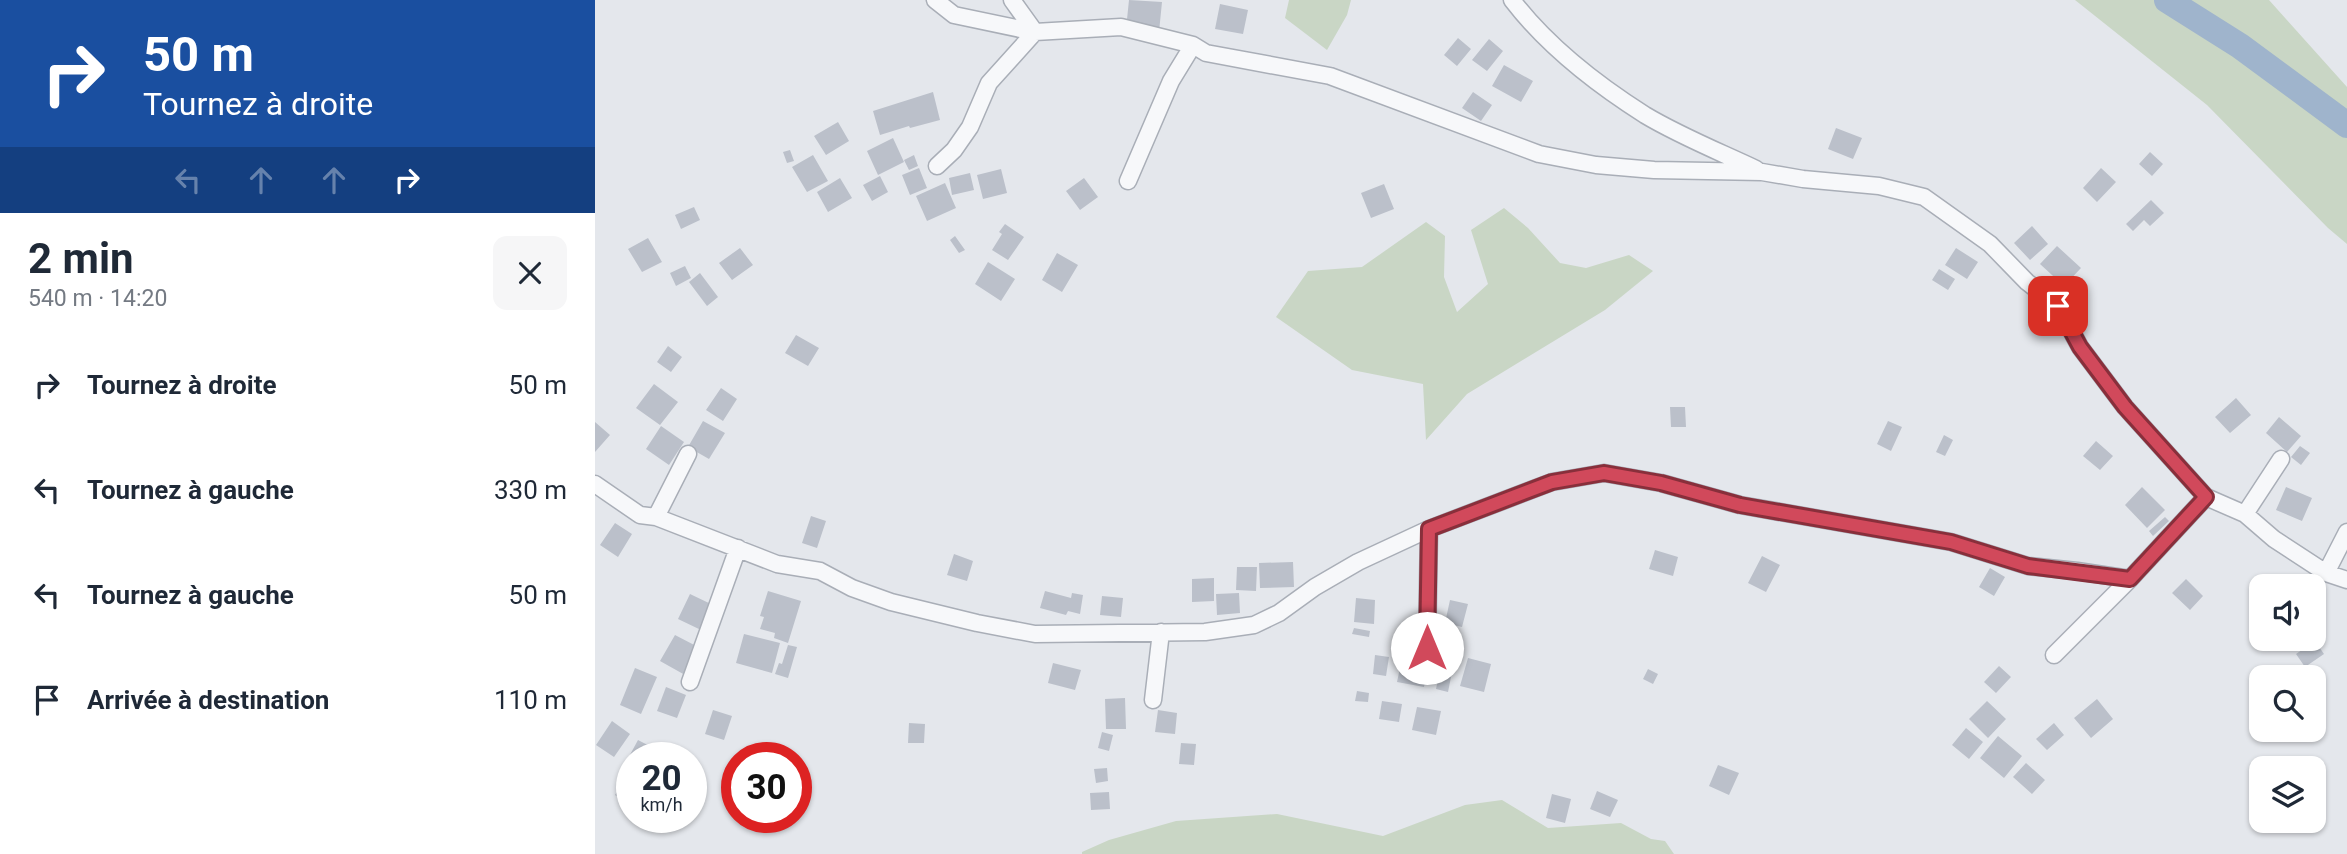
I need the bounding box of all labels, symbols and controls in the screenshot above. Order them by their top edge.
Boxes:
text: 50 m [143,26,254,83]
icon: right [28,28,119,119]
text: Tournez à droite [143,85,373,123]
icon: left [169,161,207,199]
icon: ahead [242,161,280,199]
icon: ahead [315,161,353,199]
icon: right [388,161,426,199]
text: 2 min [28,234,134,283]
button: close [493,236,567,310]
pin [2028,276,2088,336]
text: 540 m · 14:20 [28,285,167,312]
icon: arrive [2039,287,2077,325]
icon: right [28,366,66,404]
text: Tournez à droite [87,370,277,400]
text: 50 m [509,370,567,400]
icon: left [28,471,66,509]
text: Tournez à gauche [87,475,294,505]
text: 330 m [494,475,567,505]
map controls [2249,574,2326,833]
button: sound [2249,574,2326,651]
icon: left [28,576,66,614]
text: Tournez à gauche [87,580,294,610]
text: 50 m [509,580,567,610]
position arrow [1390,611,1464,685]
button: search [2249,665,2326,742]
icon: arrive [28,681,66,719]
text: Arrivée à destination [87,685,329,715]
text: 110 m [494,685,567,715]
speed limit sign: 30 [721,742,812,833]
button: layers [2249,756,2326,833]
text: 20 [641,758,682,799]
text: km/h [640,794,683,815]

